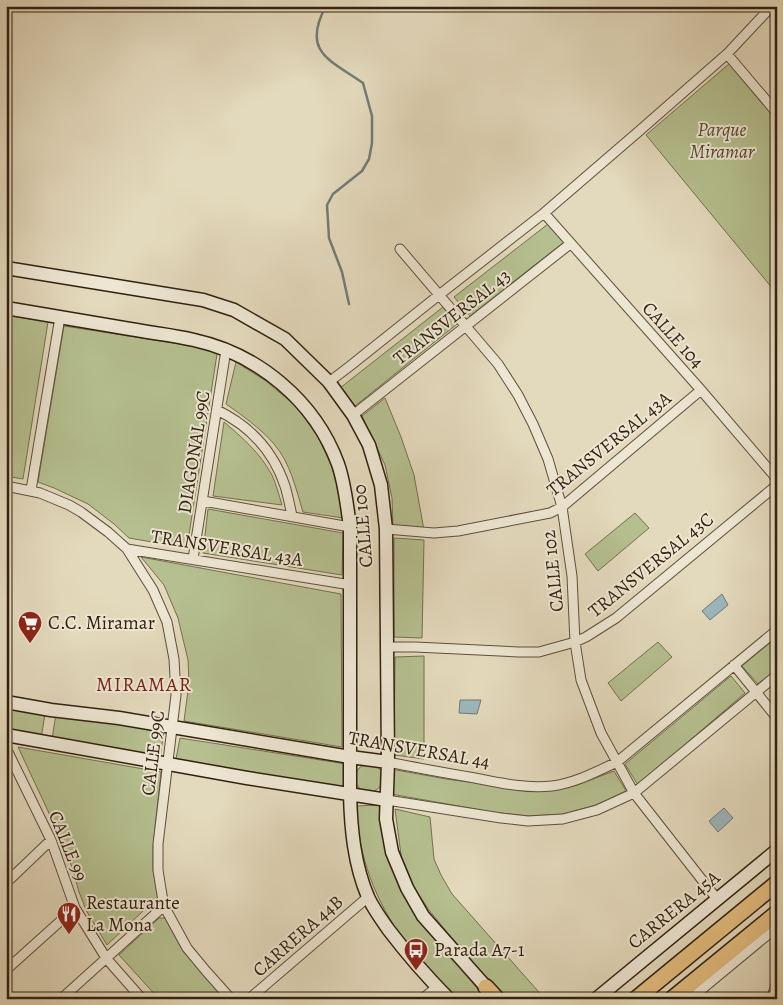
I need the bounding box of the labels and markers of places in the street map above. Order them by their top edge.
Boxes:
supermarket icon: C.C. Miramar [17,610,43,644]
place label: C.C. Miramar [48,610,155,636]
place label: Restaurante La Mona [86,890,180,938]
restaurant icon: Restaurante La Mona [56,901,82,935]
bus stop icon: Parada A7-1 [403,937,429,971]
place label: Parada A7-1 [434,937,525,963]

